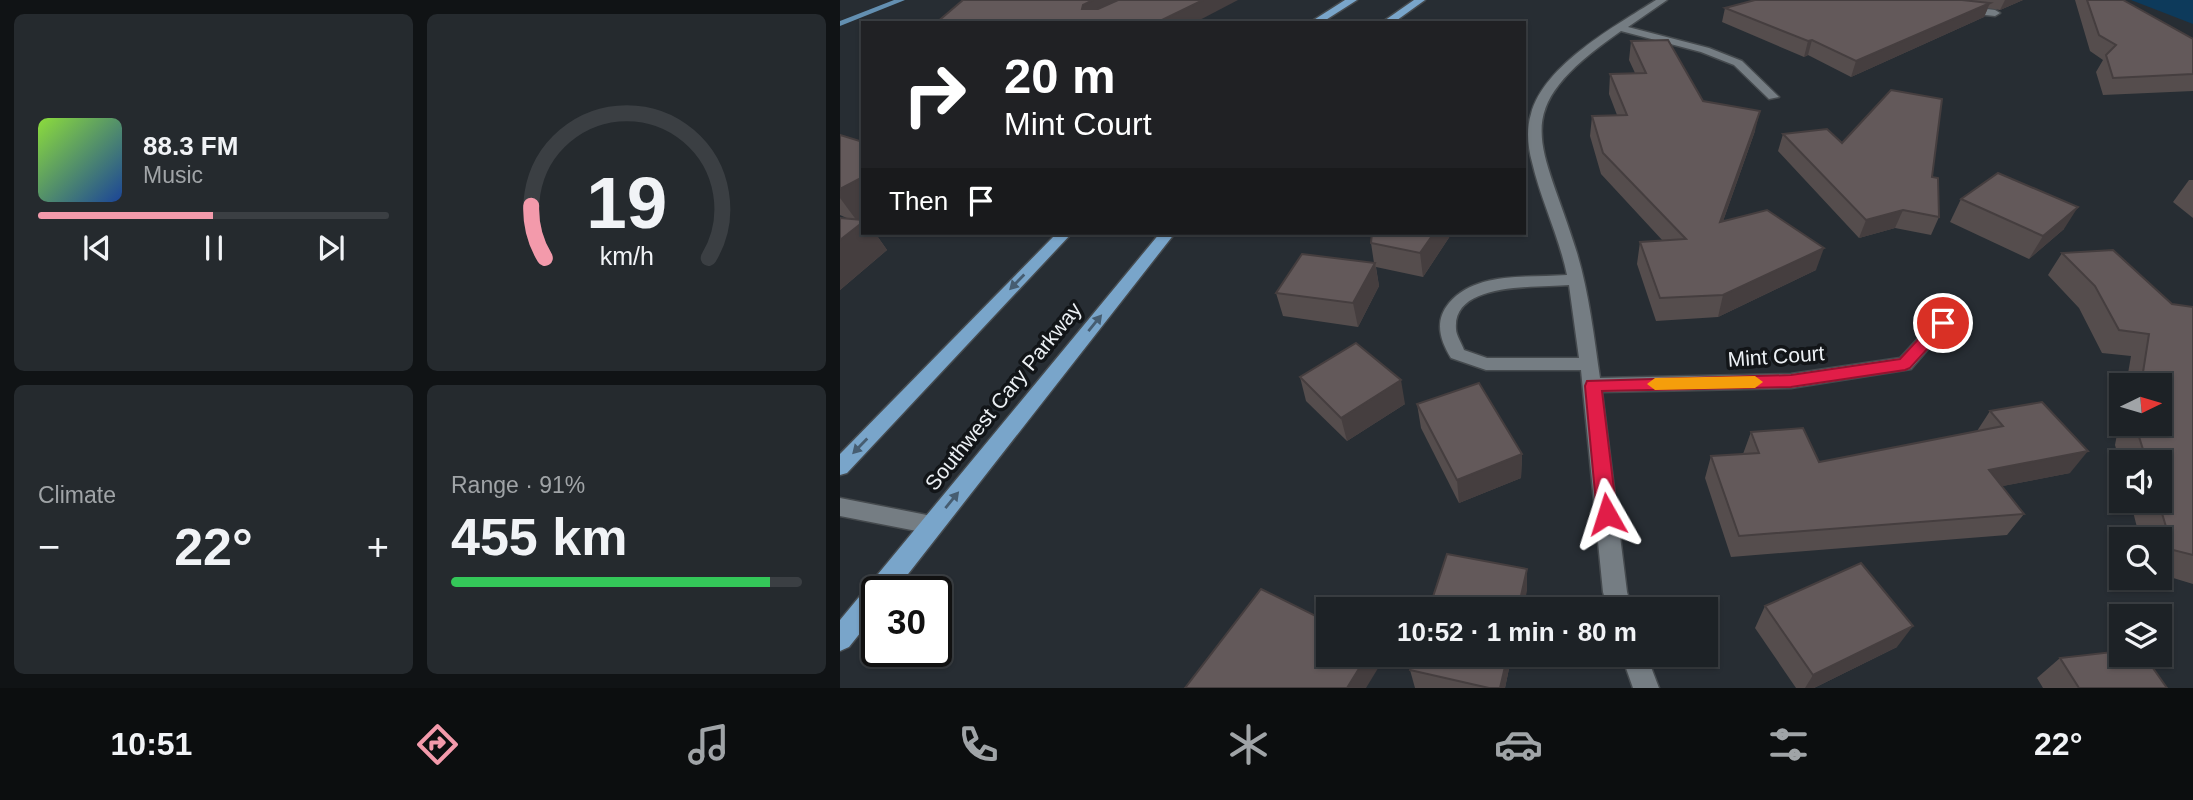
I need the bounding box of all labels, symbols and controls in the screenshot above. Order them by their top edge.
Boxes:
icon: right [889,49,980,140]
text: 20 m [1004,49,1116,103]
text: Mint Court [1004,106,1152,142]
text: 88.3 FM [143,131,238,161]
text: Music [143,162,203,188]
text: 19 [586,163,667,244]
icon: arrive [962,182,1000,220]
text: Then [889,186,948,216]
icon: previous [78,229,116,267]
icon: pause [195,229,233,267]
icon: next [312,229,350,267]
text: km/h [599,242,654,270]
one-way arrow [1010,273,1026,290]
pin [1913,293,1973,353]
street label: Southwest Cary Parkway [920,297,1086,494]
icon: arrive [1924,304,1962,342]
one-way arrow [1087,315,1102,332]
street label: Mint Court [1727,341,1825,371]
north arrow [2109,373,2172,436]
map controls [2109,373,2172,667]
one-way arrow [853,437,869,454]
button: sound [2109,450,2172,513]
text: Range · 91% [451,472,585,498]
position arrow [1570,477,1644,551]
text: Climate [38,482,116,508]
one-way arrow [944,492,959,509]
text: 455 km [451,508,627,566]
text: 22° [174,518,253,576]
text: − [38,526,60,568]
text: + [367,526,389,568]
button: search [2109,527,2172,590]
speed limit sign: 30 [861,576,952,667]
button: layers [2109,604,2172,667]
text: 10:52 · 1 min · 80 m [1397,617,1637,647]
icon: directions [413,720,462,769]
icon: music [684,720,733,769]
icon: phone [954,720,1003,769]
icon: climate [1224,720,1273,769]
icon: car [1494,720,1543,769]
icon: filters [1764,720,1813,769]
text: 10:51 [111,726,192,762]
text: 22° [2034,726,2082,762]

